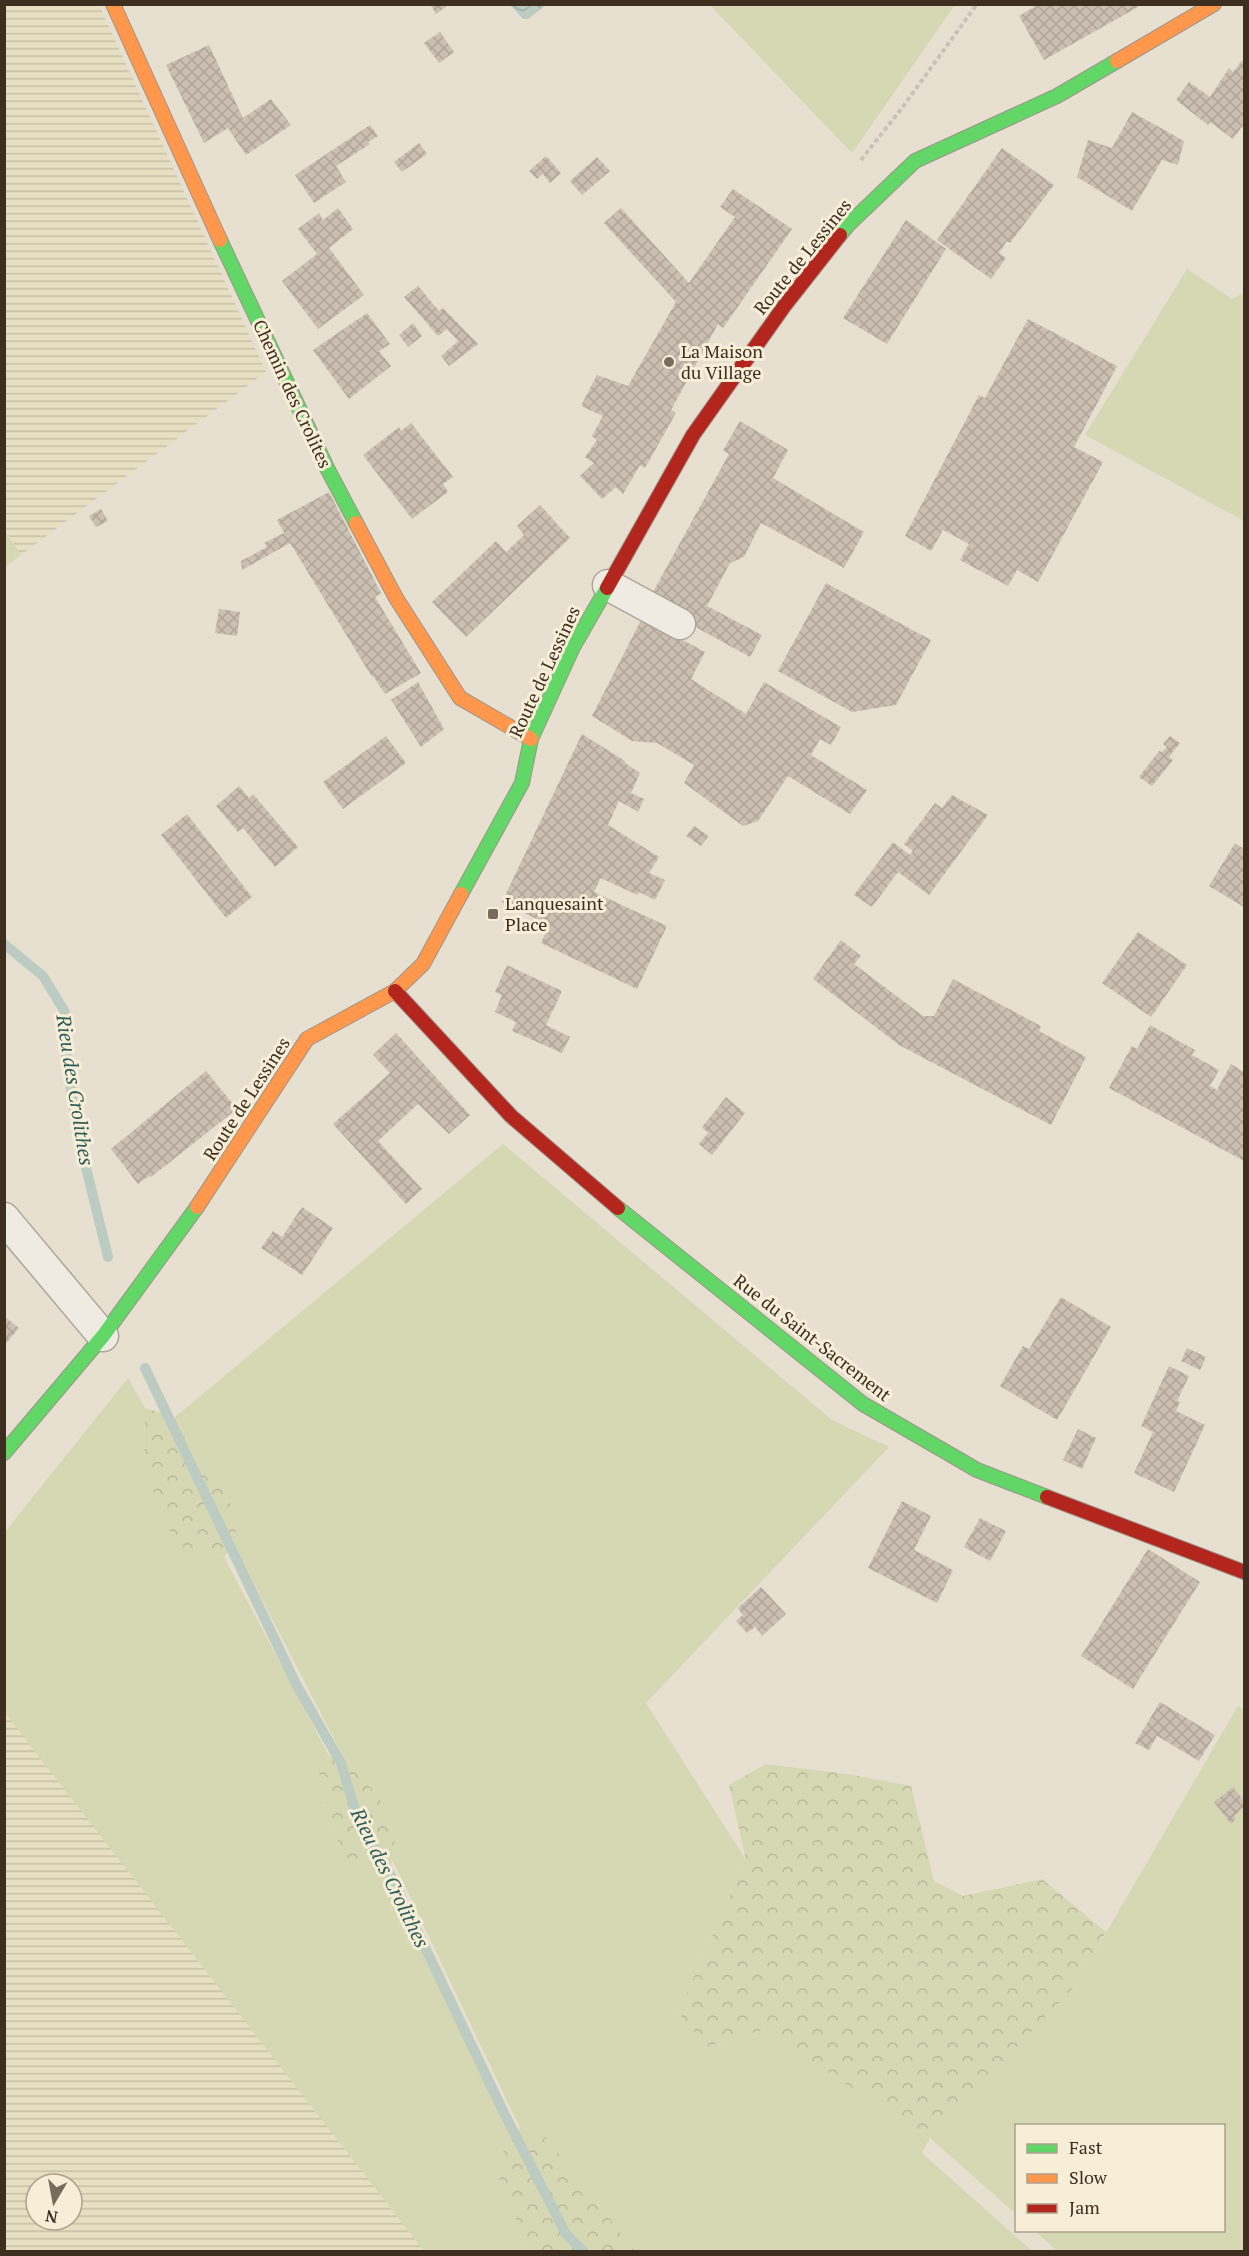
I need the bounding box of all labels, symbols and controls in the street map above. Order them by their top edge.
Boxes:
street label: Route de Lessines [748,193,856,319]
street label: Chemin des Crolites [248,315,338,472]
place label: La Maison du Village [681,339,763,384]
marker: La Maison du Village [662,355,676,369]
street label: Route de Lessines [503,602,585,741]
place label: Lanquesaint Place [505,891,604,936]
marker: Lanquesaint Place [486,907,500,921]
water label: Rieu des Crolithes [50,1011,101,1167]
street label: Route de Lessines [197,1032,295,1165]
street label: Rue du Saint-Sacrement [729,1268,896,1406]
water label: Rieu des Crolithes [344,1802,436,1952]
legend [1015,2124,1225,2232]
text: Fast [1069,2135,1103,2159]
text: Slow [1069,2165,1108,2189]
north arrow [24,2172,84,2232]
text: Jam [1069,2195,1100,2219]
text: N [44,2205,59,2229]

